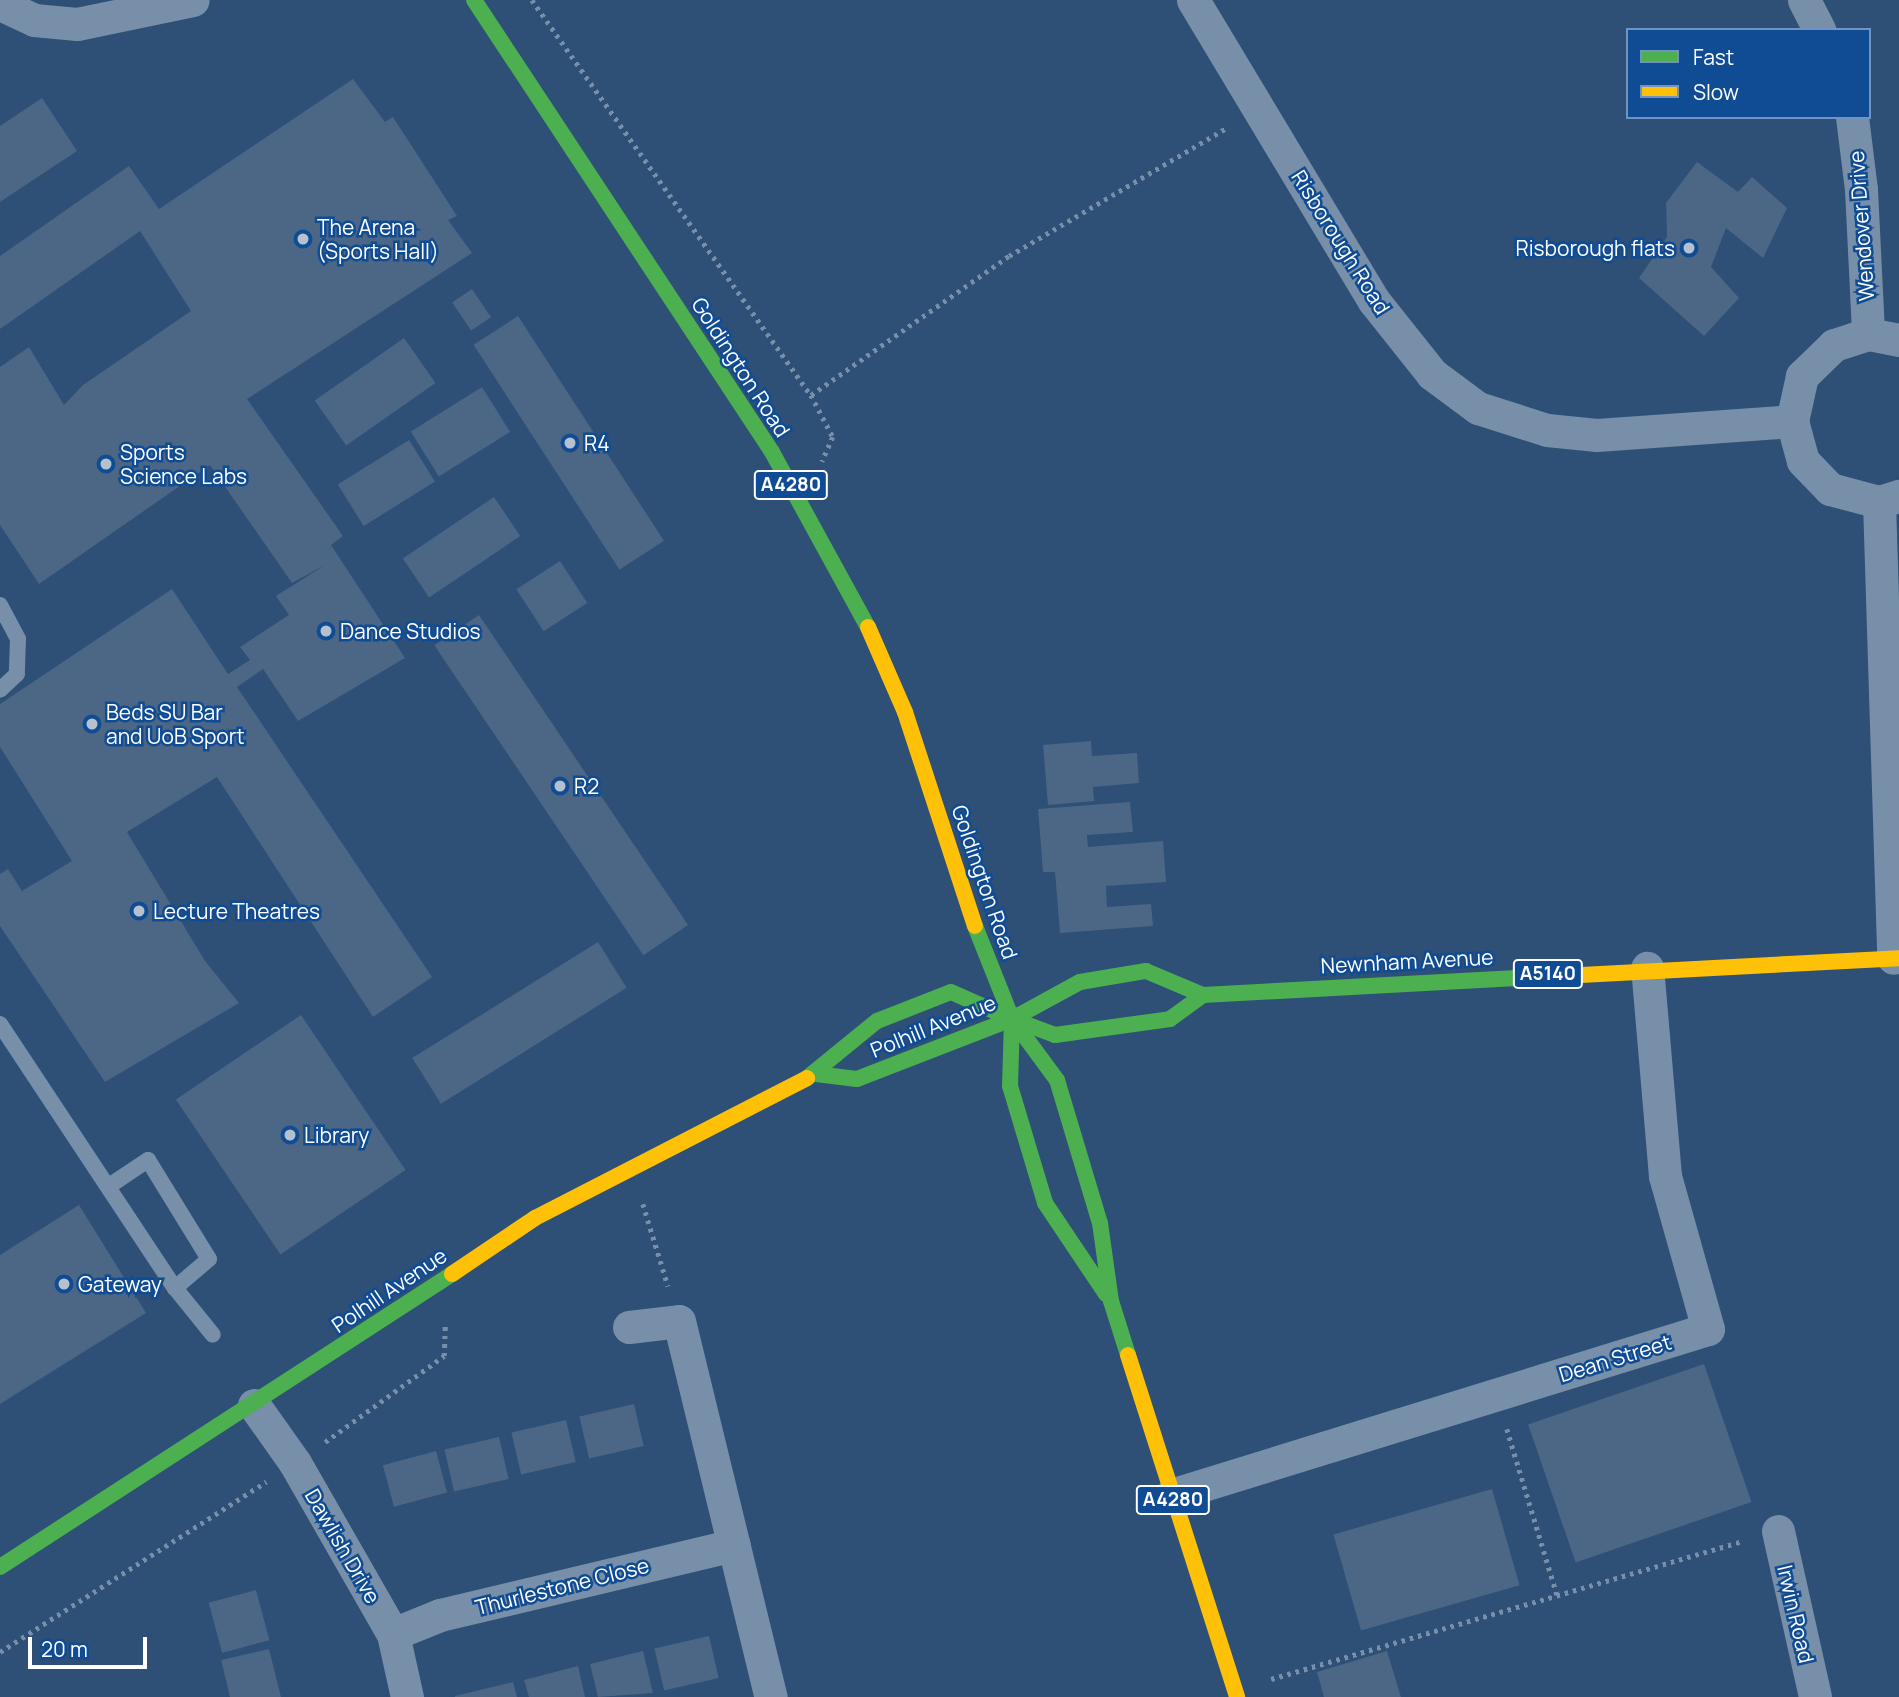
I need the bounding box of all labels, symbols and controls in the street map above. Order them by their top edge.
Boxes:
legend [1626,28,1871,119]
text: Fast [1693,43,1734,71]
text: Slow [1693,78,1739,106]
street label: Wendover Drive [1843,150,1879,302]
street label: Risborough Road [1287,165,1395,319]
place label: The Arena (Sports Hall) [317,214,439,264]
marker: The Arena (Sports Hall) [295,231,311,247]
place label: Risborough flats [1515,235,1675,261]
marker: Risborough flats [1681,240,1697,256]
street label: Goldington Road [687,293,795,441]
place label: R4 [584,430,610,456]
marker: R4 [562,435,578,451]
place label: Sports Science Labs [120,439,247,489]
marker: Sports Science Labs [98,456,114,472]
road number: A4280 [752,470,830,500]
place label: Dance Studios [340,618,480,644]
marker: Dance Studios [318,623,334,639]
place label: Beds SU Bar and UoB Sport [106,699,245,749]
marker: Beds SU Bar and UoB Sport [84,716,100,732]
place label: R2 [574,773,599,799]
marker: R2 [552,778,568,794]
street label: Goldington Road [947,802,1023,962]
place label: Lecture Theatres [153,898,320,924]
marker: Lecture Theatres [131,903,147,919]
street label: Newnham Avenue [1320,944,1494,978]
road number: A5140 [1511,958,1585,990]
street label: Polhill Avenue [867,989,999,1063]
place label: Library [304,1122,369,1148]
marker: Library [282,1127,298,1143]
street label: Polhill Avenue [327,1242,451,1338]
place label: Gateway [78,1271,162,1297]
marker: Gateway [56,1276,72,1292]
street label: Dean Street [1556,1329,1674,1387]
street label: Dawlish Drive [300,1484,386,1608]
road number: A4280 [1134,1484,1212,1516]
street label: Thurlestone Close [473,1552,651,1620]
street label: Irwin Road [1772,1562,1820,1666]
scale bar [32,1624,150,1668]
text: 20 m [41,1635,88,1663]

